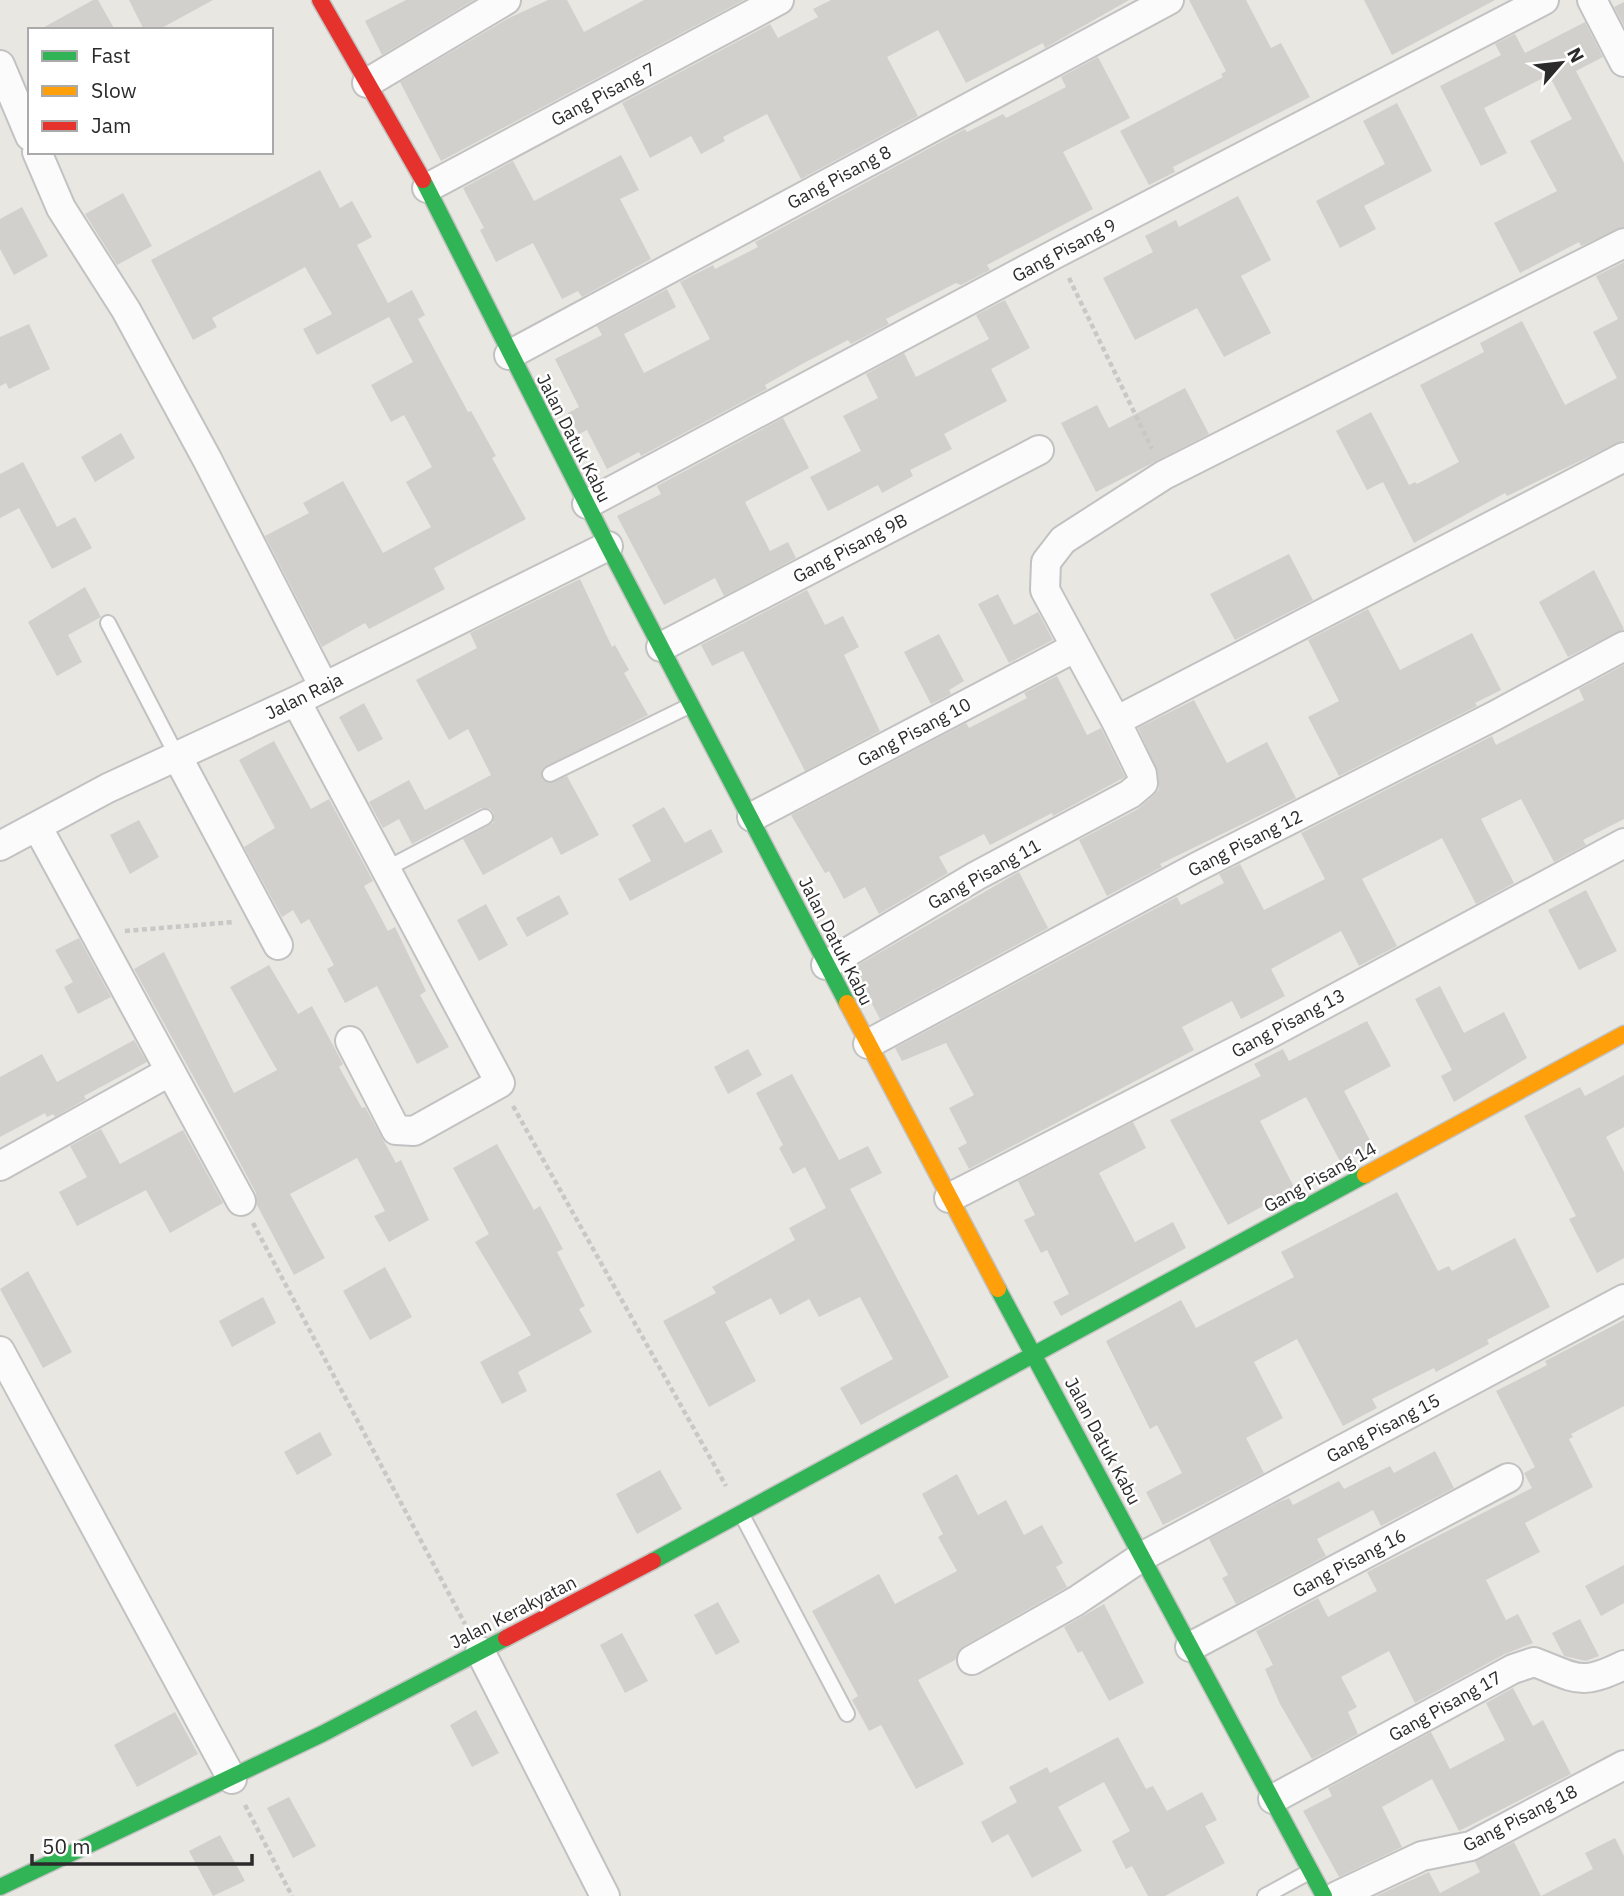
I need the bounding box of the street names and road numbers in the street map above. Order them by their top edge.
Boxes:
street label: Gang Pisang 7 [547,57,659,131]
street label: Gang Pisang 8 [783,140,895,214]
street label: Gang Pisang 9 [1008,213,1120,287]
street label: Jalan Datuk Kabu [532,370,616,506]
street label: Gang Pisang 9B [789,508,911,588]
street label: Jalan Raja [262,667,347,724]
street label: Gang Pisang 10 [853,692,975,772]
street label: Gang Pisang 12 [1184,804,1306,882]
street label: Gang Pisang 11 [924,834,1044,914]
street label: Jalan Datuk Kabu [794,873,878,1009]
street label: Gang Pisang 13 [1227,983,1349,1063]
street label: Gang Pisang 14 [1260,1136,1381,1217]
street label: Jalan Datuk Kabu [1060,1373,1146,1509]
street label: Gang Pisang 15 [1322,1388,1444,1468]
street label: Gang Pisang 16 [1288,1523,1410,1603]
street label: Jalan Kerakyatan [446,1570,580,1654]
street label: Gang Pisang 17 [1385,1666,1505,1746]
street label: Gang Pisang 18 [1459,1779,1581,1857]

